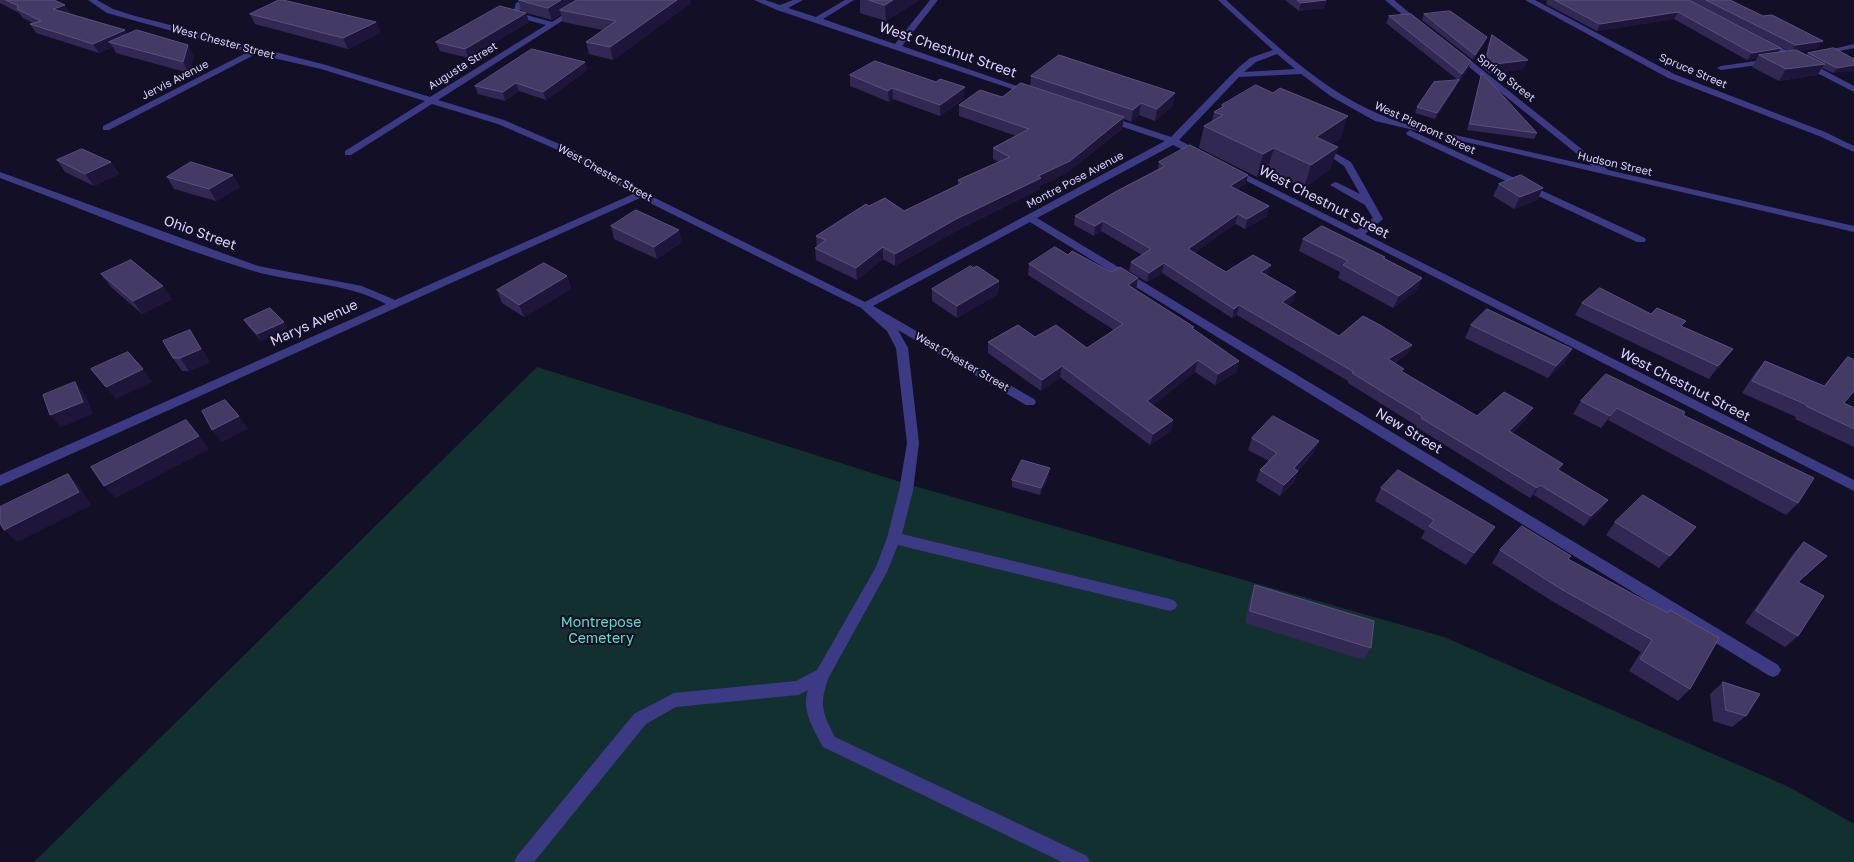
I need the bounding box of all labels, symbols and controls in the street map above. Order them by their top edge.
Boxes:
street label: West Chestnut Street [877,19,1019,81]
street label: West Chester Street [170,22,276,62]
street label: Augusta Street [426,39,500,93]
street label: Spring Street [1474,51,1538,105]
street label: Spruce Street [1657,51,1729,91]
street label: Jervis Avenue [139,57,211,103]
street label: West Pierpont Street [1372,99,1478,157]
street label: West Chester Street [555,141,655,205]
street label: Montre Pose Avenue [1024,149,1126,211]
street label: Hudson Street [1576,149,1654,179]
street label: West Chestnut Street [1256,162,1392,242]
street label: Ohio Street [161,212,239,254]
street label: Marys Avenue [268,296,360,350]
street label: West Chester Street [913,330,1011,394]
street label: West Chestnut Street [1617,345,1753,425]
street label: New Street [1373,405,1445,457]
park label: Montrepose Cemetery [561,615,641,648]

